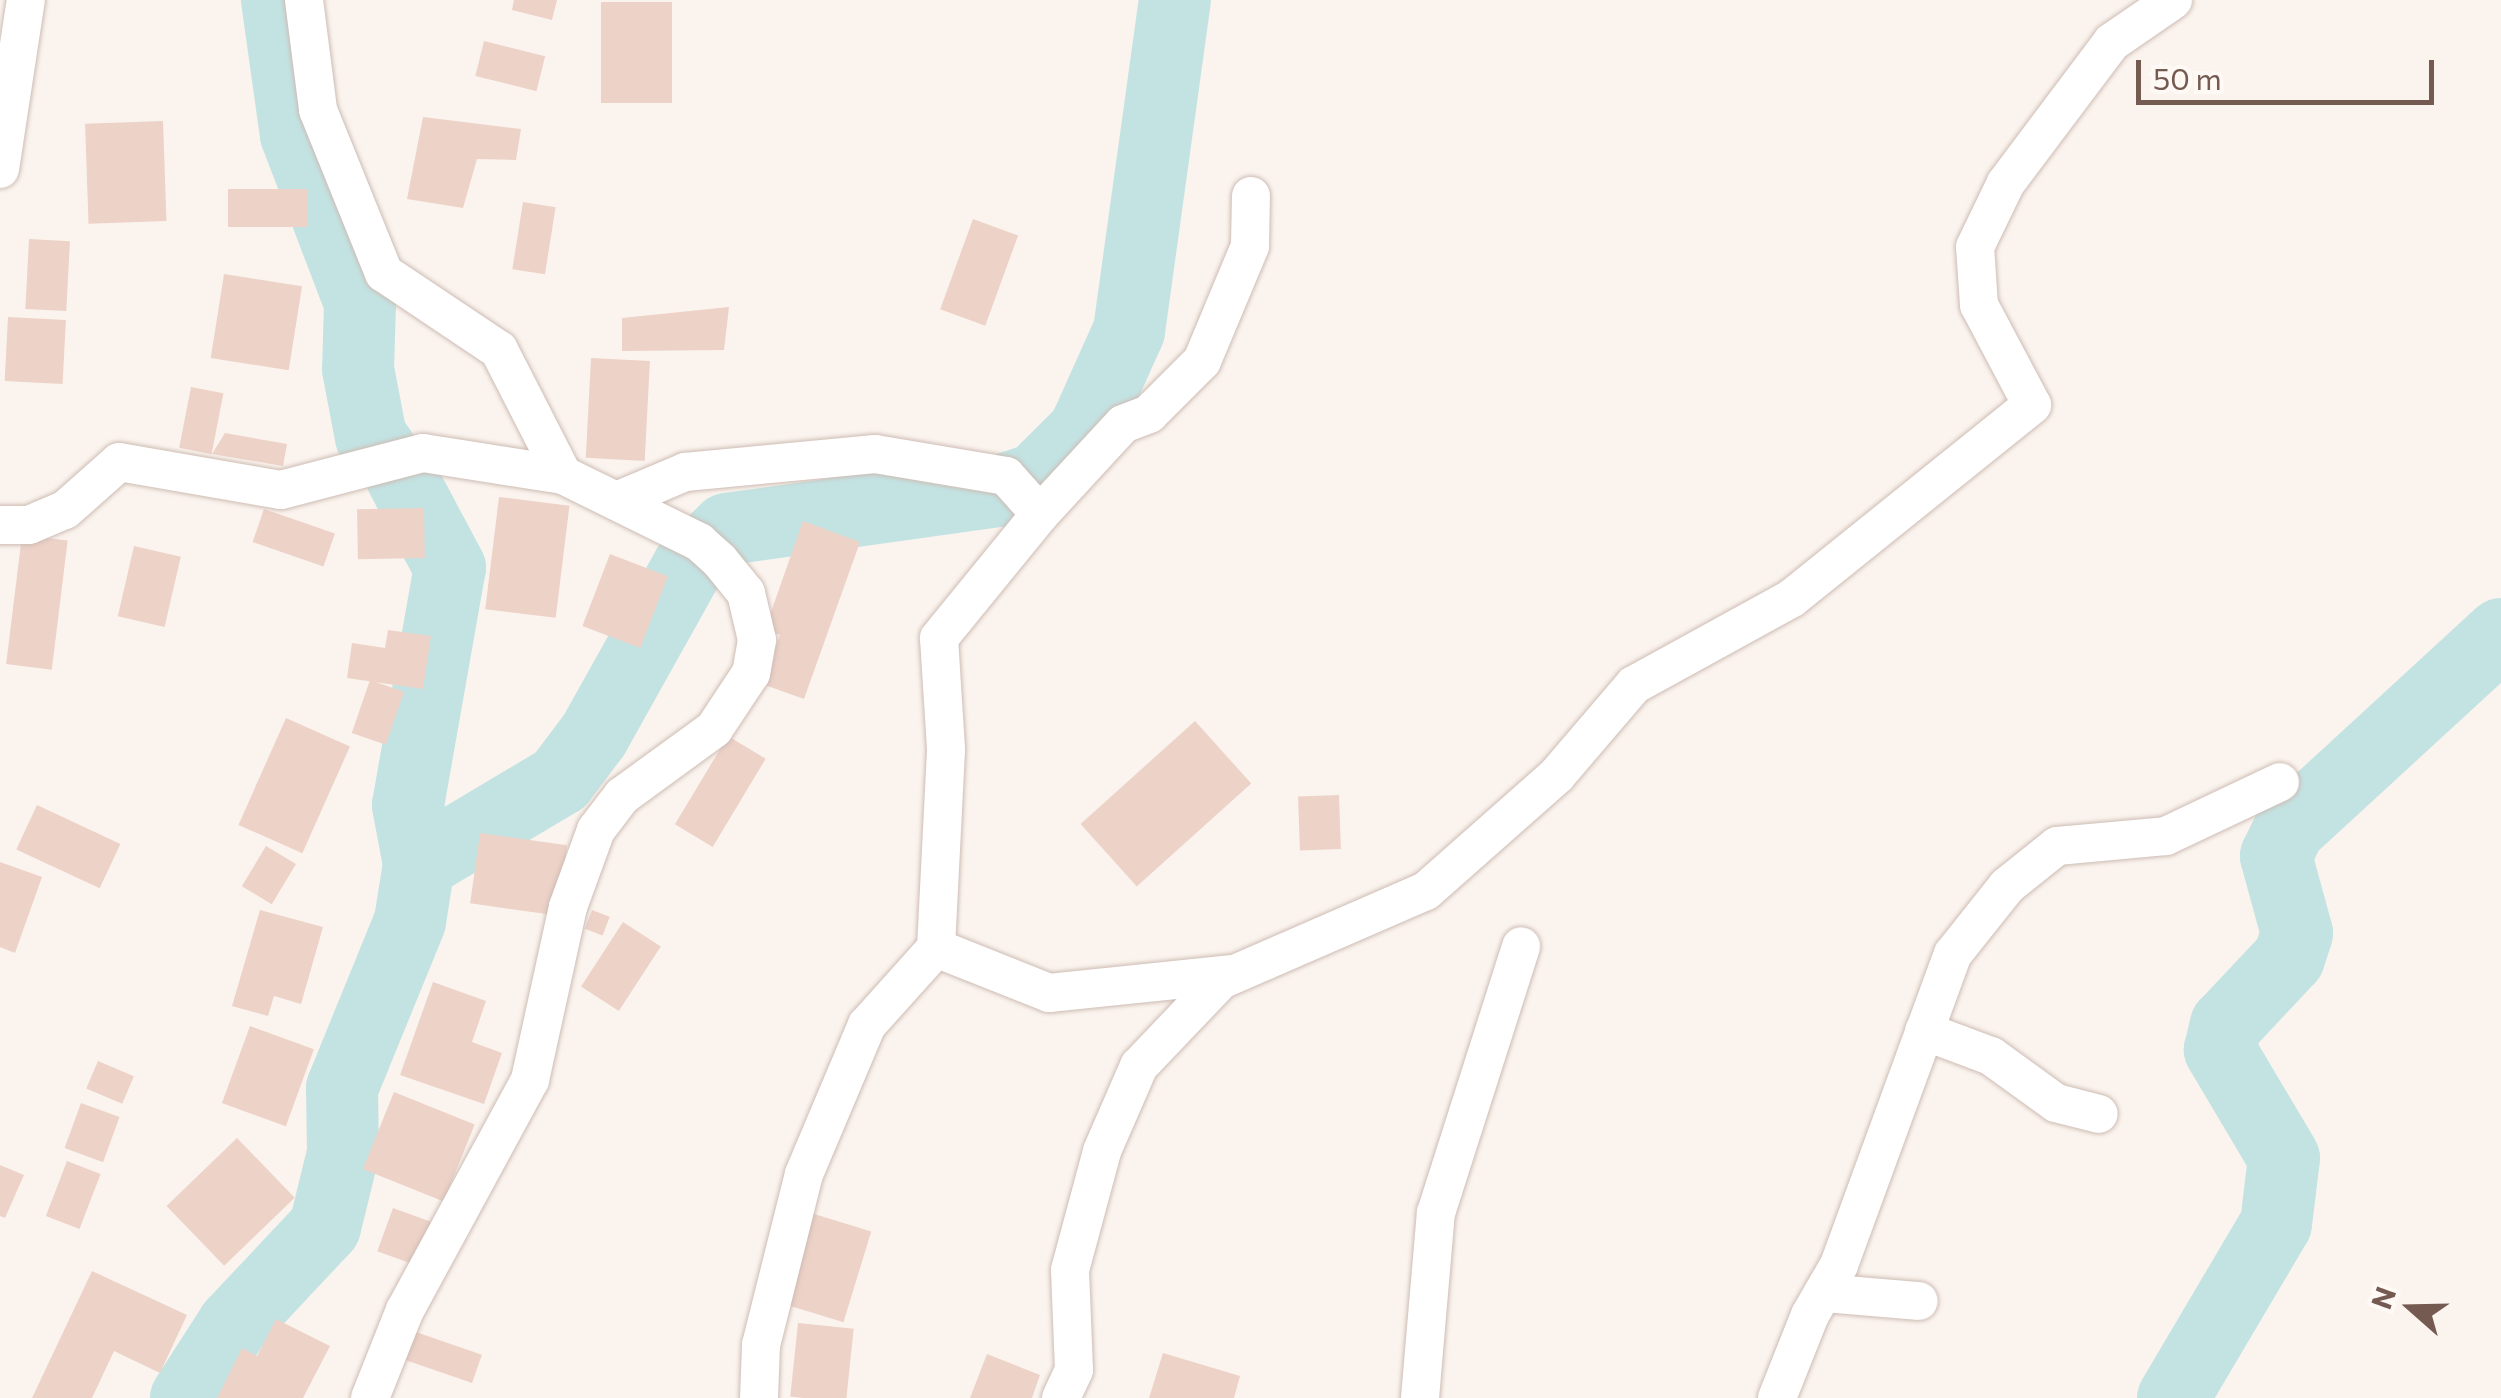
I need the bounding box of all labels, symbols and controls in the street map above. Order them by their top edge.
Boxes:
scale bar [2141,40,2438,102]
text: 50 m [2153,59,2222,96]
north arrow [2361,1258,2461,1358]
text: N [2363,1282,2402,1313]

